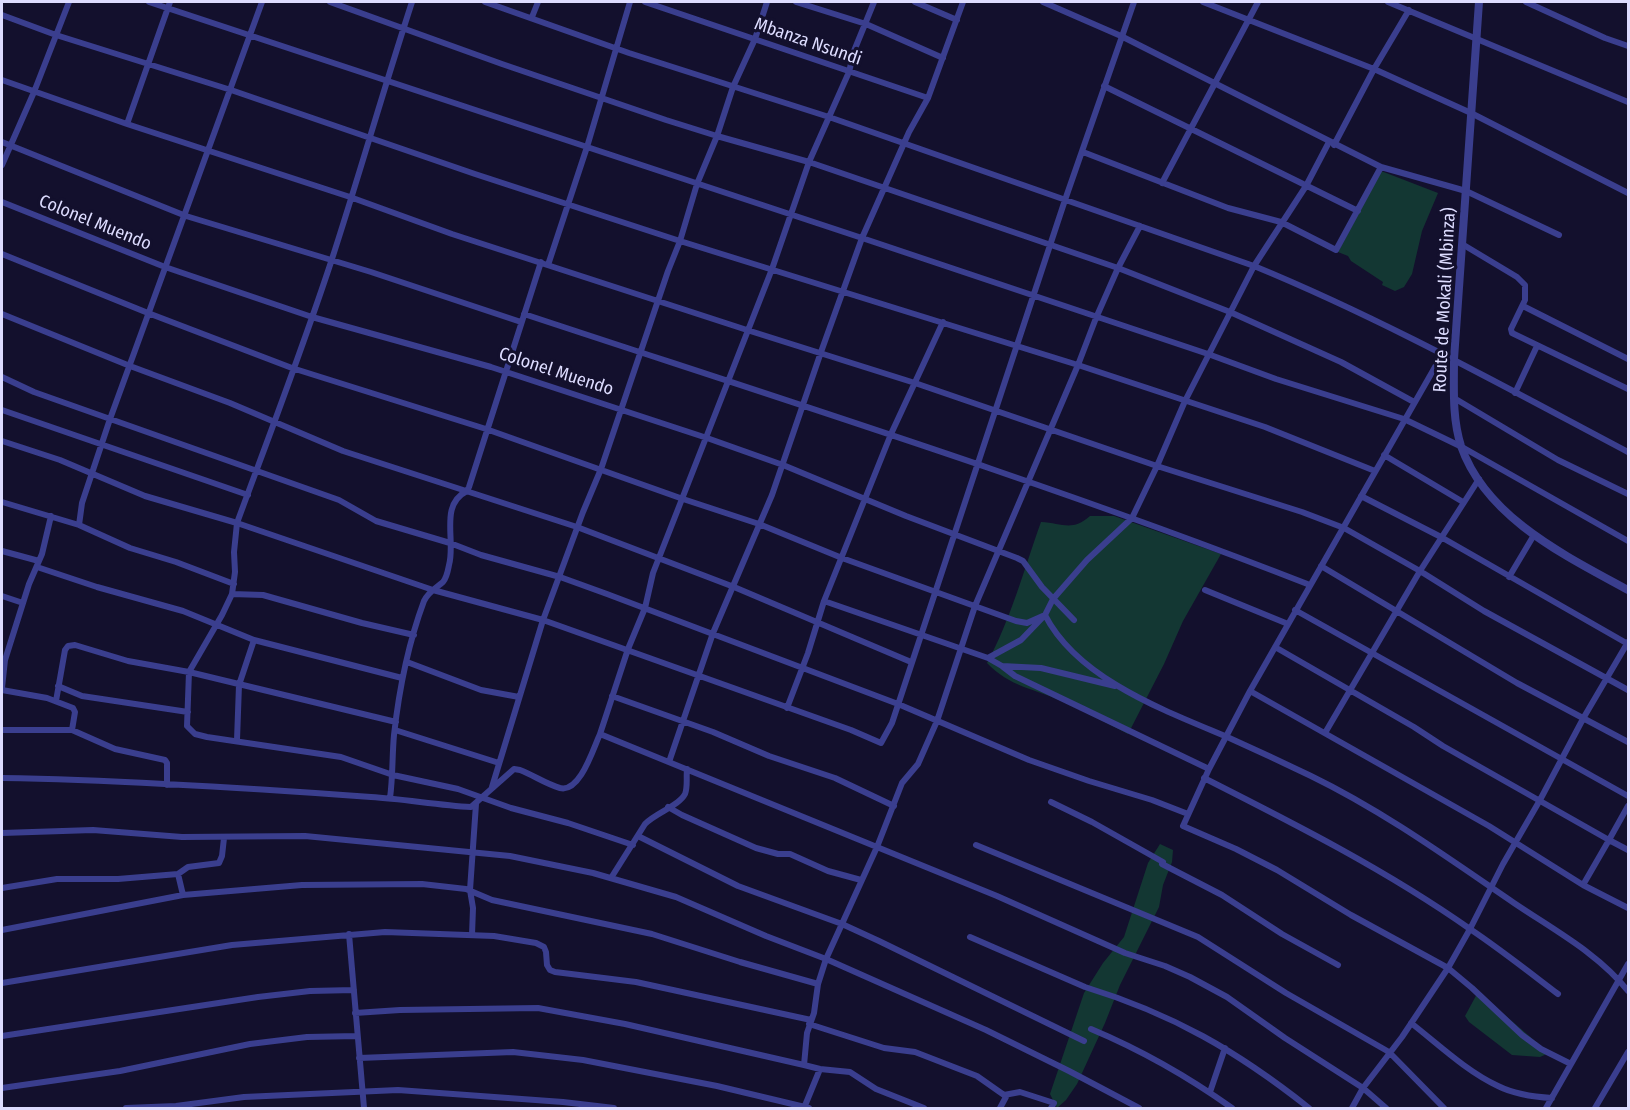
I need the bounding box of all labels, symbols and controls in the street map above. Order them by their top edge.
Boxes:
street label: Mbanza Nsundi [751,14,865,70]
street label: Colonel Muendo [36,191,154,255]
street label: Route de Mokali (Mbinza) [1429,207,1461,393]
street label: Colonel Muendo [496,343,616,401]

